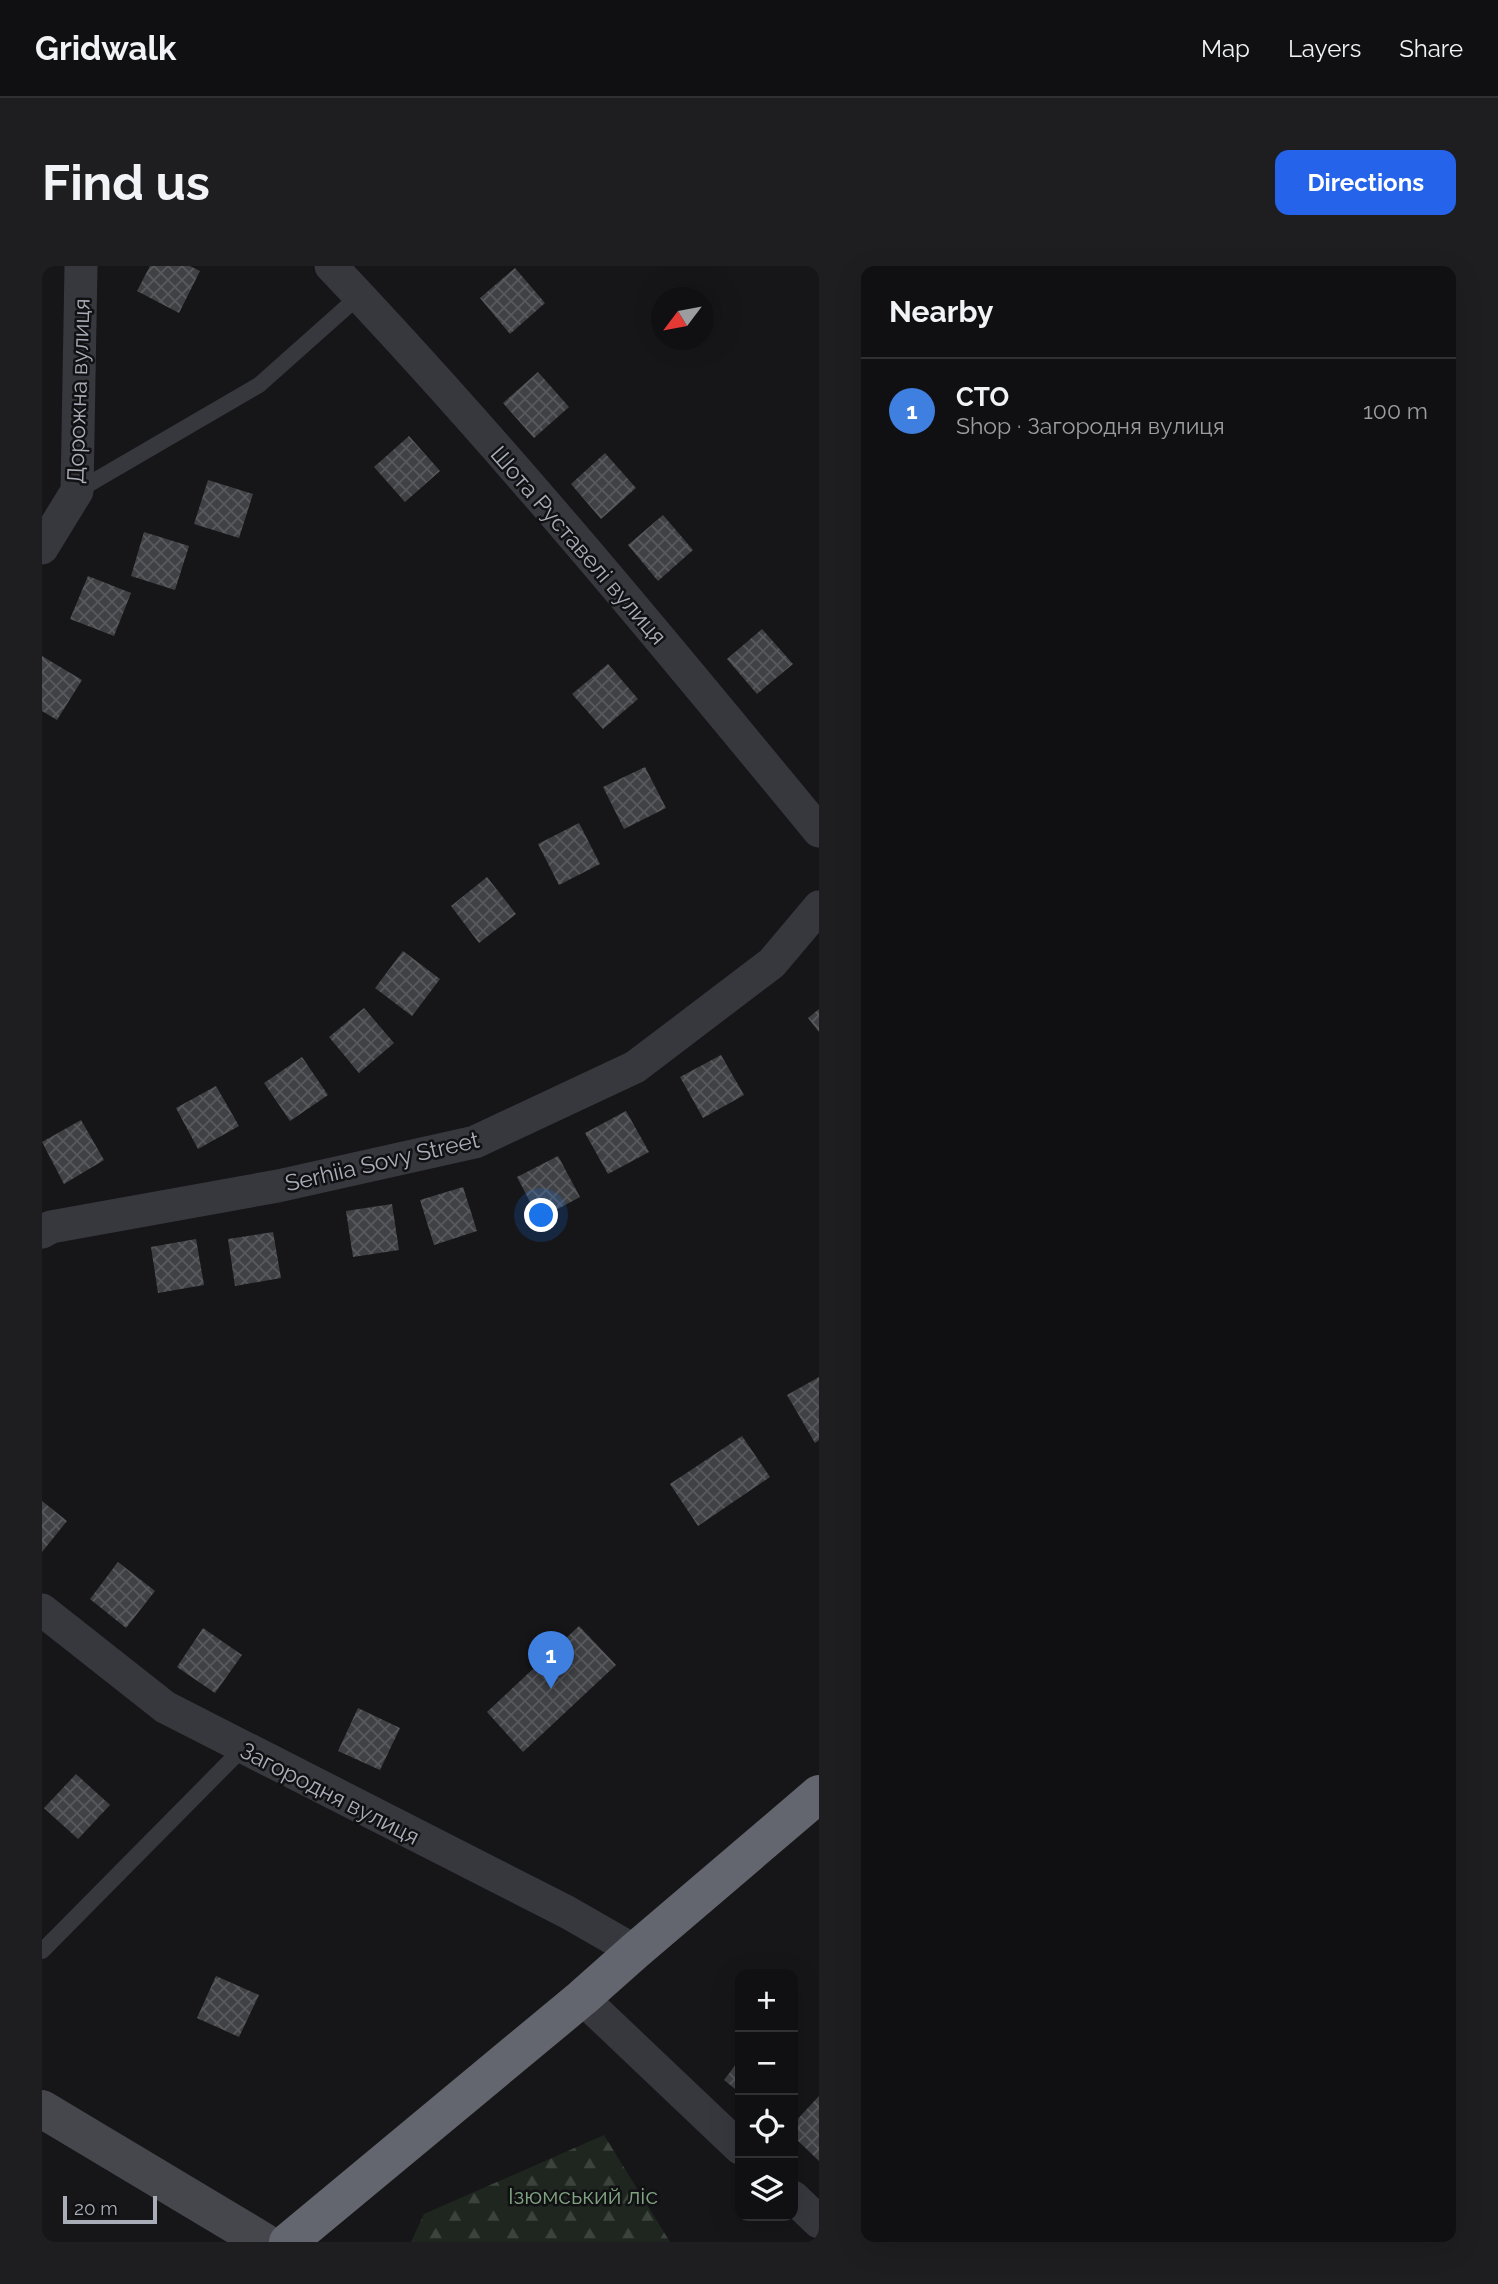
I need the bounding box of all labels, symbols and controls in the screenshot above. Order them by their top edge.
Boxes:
text: Gridwalk [35,29,176,68]
text: Map [1201,34,1250,63]
text: Layers [1288,34,1361,63]
text: Share [1399,34,1463,63]
button: Directions [1275,150,1456,215]
text: Find us [42,154,210,211]
north arrow [651,287,714,350]
text: Nearby [889,294,993,329]
street label: Дорожна вулиця [61,298,95,484]
text: СТО [956,382,1009,412]
text: 1 [906,397,918,424]
text: 100 m [1363,397,1428,424]
text: Shop · Загородня вулиця [956,412,1225,439]
street label: Шота Руставелі вулиця [486,440,672,650]
street label: Serhiia Sovy Street [282,1125,482,1196]
your location [524,1198,558,1232]
pin: 1 [528,1631,574,1689]
street label: Загородня вулиця [236,1736,424,1850]
map controls [735,1969,798,2221]
button: + [735,1969,798,2032]
button: − [735,2032,798,2095]
button: locate [735,2095,798,2158]
button: layers [735,2158,798,2221]
park label: Ізюмський ліс [508,2182,658,2209]
scale bar [63,2193,158,2225]
text: 20 m [74,2197,118,2219]

